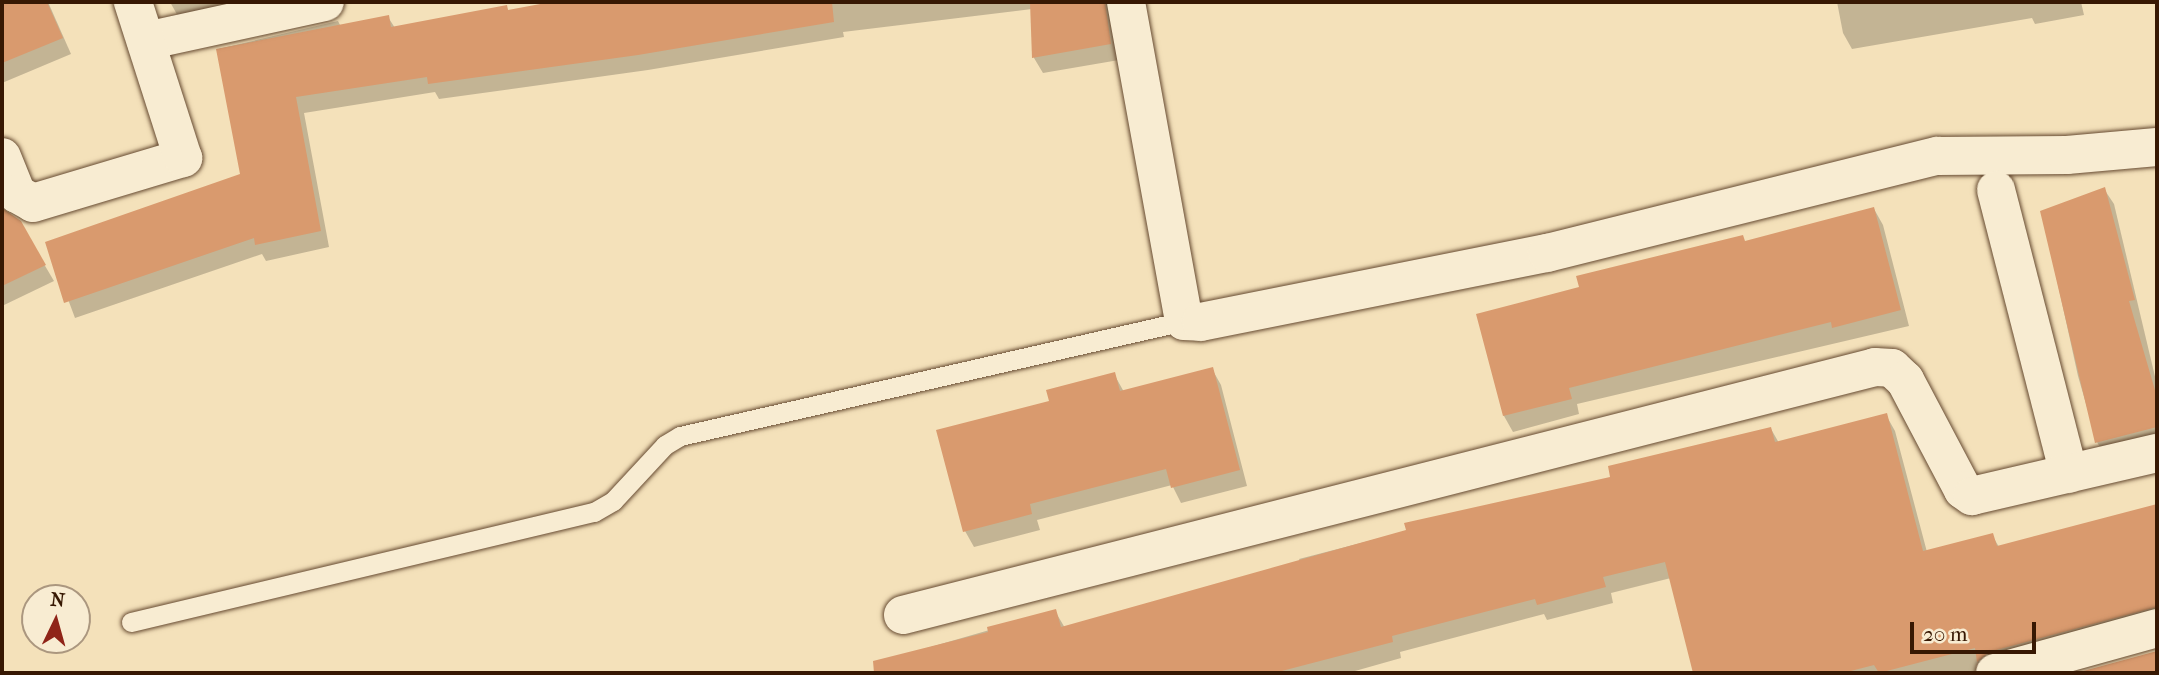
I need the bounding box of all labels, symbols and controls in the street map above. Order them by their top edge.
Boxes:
north arrow [21,584,91,654]
text: N [50,588,66,612]
scale bar [1914,608,2040,652]
text: 20 m [1923,622,1967,646]

